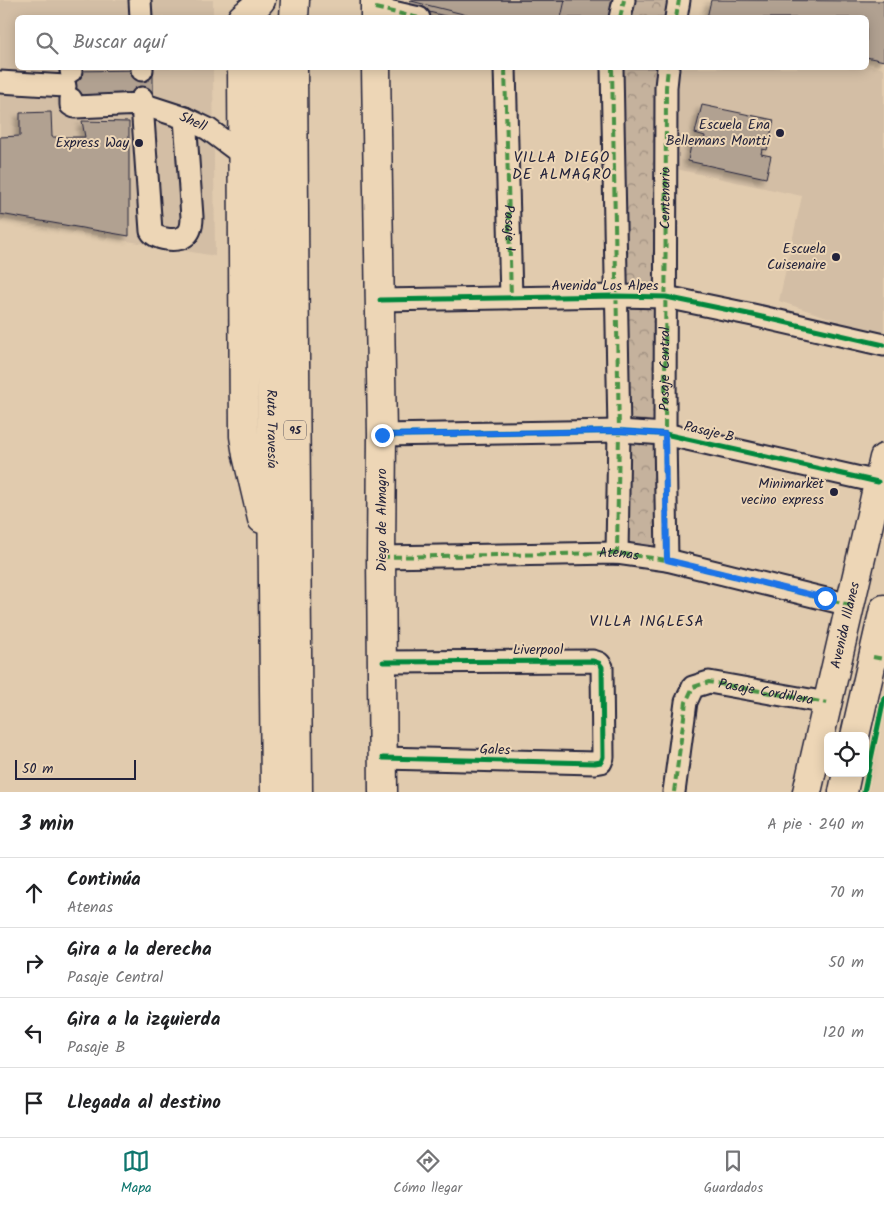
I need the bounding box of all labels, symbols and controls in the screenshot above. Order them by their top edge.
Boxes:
search box [15,15,869,70]
text: Buscar aquí [73,28,165,58]
icon: search [33,29,61,57]
street label: Shell [177,106,211,138]
place label: Escuela Ena Bellemans Montti [666,114,771,152]
marker: Escuela Ena Bellemans Montti [774,127,786,139]
place label: Express Way [56,132,129,154]
marker: Express Way [133,137,145,149]
district label: VILLA DIEGO DE ALMAGRO [512,146,612,187]
street label: Centenario [655,167,677,229]
street label: Pasaje 1 [498,204,521,252]
place label: Escuela Cuisenaire [767,238,827,276]
marker: Escuela Cuisenaire [830,251,842,263]
street label: Avenida Los Alpes [551,275,659,297]
street label: Pasaje Central [654,326,676,411]
street label: Ruta Travesía [260,389,283,469]
street label: Pasaje B [682,416,736,448]
road number: 95 [284,420,306,440]
route end [371,424,394,447]
street label: Diego de Almagro [371,468,393,572]
place label: Minimarket vecino express [741,473,825,511]
marker: Minimarket vecino express [828,486,840,498]
street label: Atenas [599,542,640,567]
street label: Avenida Illanes [825,580,866,671]
route start [814,587,837,610]
district label: VILLA INGLESA [589,610,705,634]
street label: Liverpool [513,639,564,661]
street label: Pasaje Cordillera [717,673,815,711]
map controls [824,732,869,777]
button: locate [824,732,869,777]
street label: Gales [479,738,511,762]
scale bar [15,757,136,780]
text: 50 m [22,758,53,780]
text: 3 min [20,808,74,841]
text: A pie · 240 m [767,812,864,837]
text: Continúa [67,865,141,895]
icon: ahead [20,879,48,907]
text: 70 m [829,880,864,905]
text: Atenas [67,895,113,920]
text: Gira a la derecha [67,935,212,965]
icon: right [20,949,48,977]
text: 50 m [828,950,864,975]
text: Pasaje Central [67,965,163,990]
text: Gira a la izquierda [67,1005,220,1035]
icon: left [20,1019,48,1047]
text: 120 m [823,1020,864,1045]
text: Pasaje B [67,1035,125,1060]
text: Llegada al destino [67,1088,221,1118]
icon: arrive [20,1089,48,1117]
tab: Mapa [121,1147,152,1199]
tab: Cómo llegar [393,1147,462,1199]
tab: Guardados [704,1147,763,1199]

